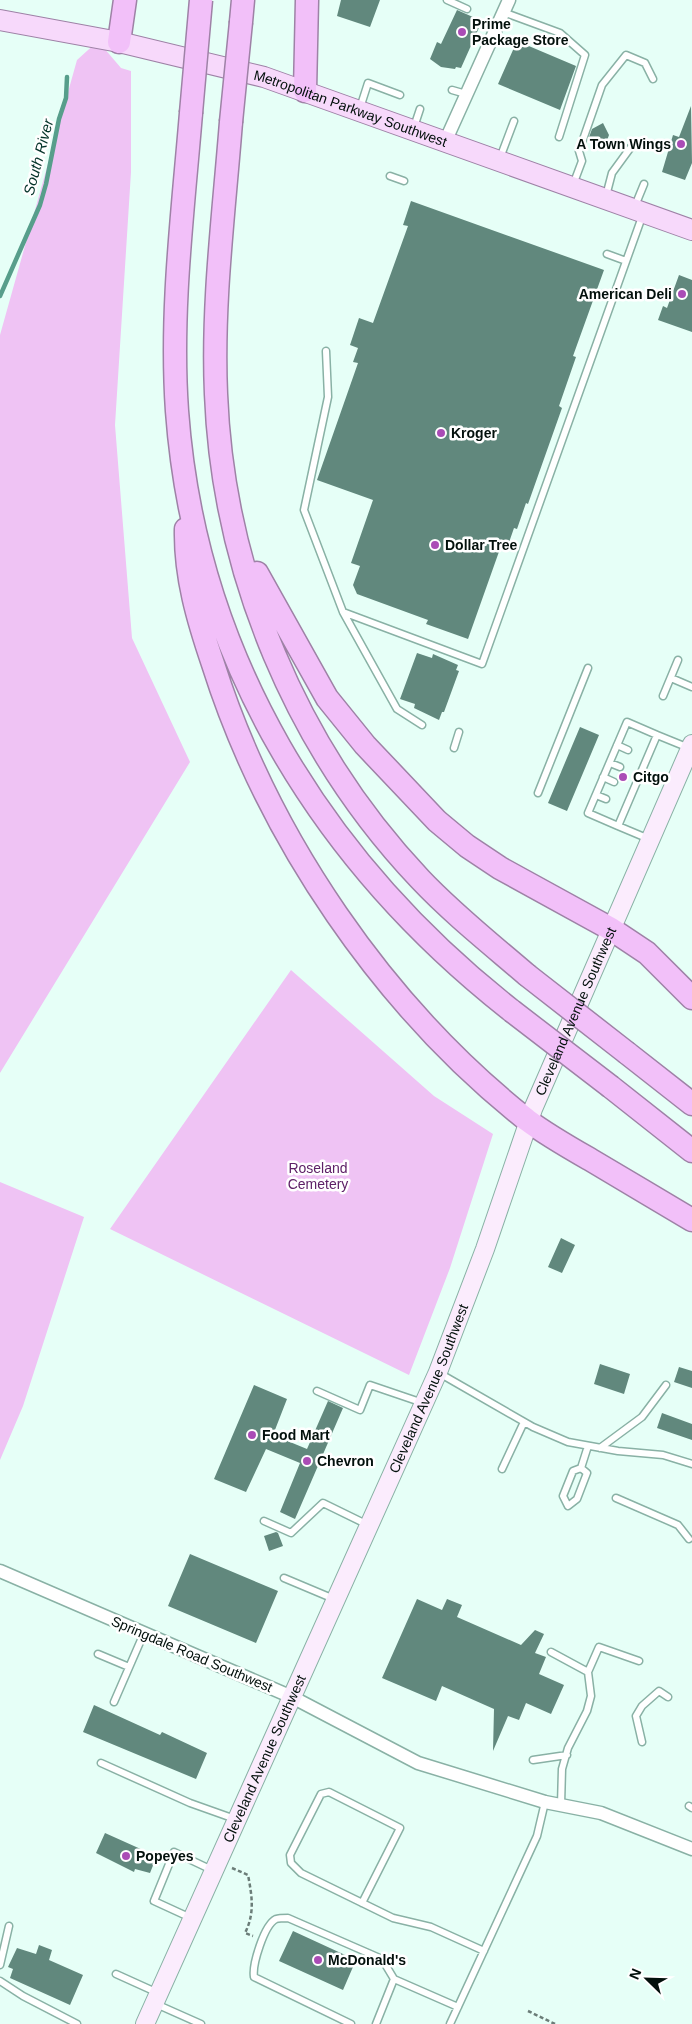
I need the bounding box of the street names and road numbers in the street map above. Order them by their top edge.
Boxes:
street label: Metropolitan Parkway Southwest [252,67,449,150]
street label: Cleveland Avenue Southwest [532,925,619,1098]
street label: Cleveland Avenue Southwest [386,1302,471,1475]
street label: Springdale Road Southwest [109,1613,275,1695]
street label: Cleveland Avenue Southwest [220,1672,309,1845]

